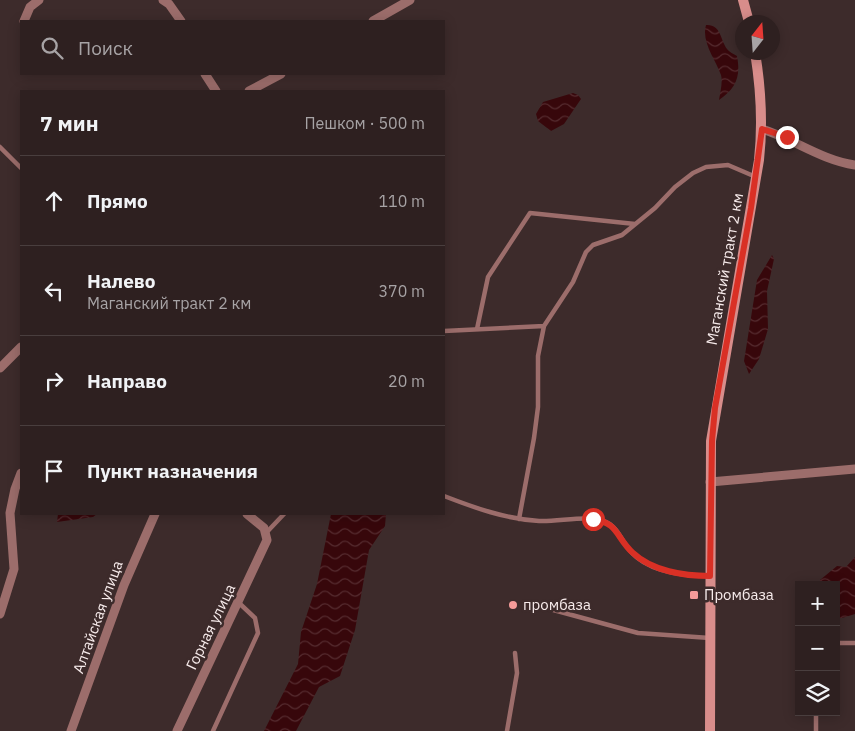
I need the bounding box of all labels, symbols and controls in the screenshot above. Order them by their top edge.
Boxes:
north arrow [735,15,780,60]
search box [20,20,445,75]
icon: search [38,34,66,62]
text: Поиск [78,36,133,60]
text: 7 мин [40,109,99,137]
text: Пешком · 500 m [304,113,425,133]
route end [776,126,799,149]
icon: ahead [40,187,68,215]
text: Прямо [87,189,148,213]
text: 110 m [378,191,425,211]
street label: Маганский тракт 2 км [702,191,747,346]
text: Налево [87,269,156,293]
icon: left [40,277,68,305]
text: 370 m [378,281,425,301]
text: Маганский тракт 2 км [87,293,251,313]
icon: right [40,367,68,395]
text: Направо [87,369,167,393]
text: 20 m [388,371,425,391]
icon: arrive [40,457,68,485]
text: Пункт назначения [87,459,258,483]
route start [582,508,605,531]
street label: Алтайская улица [68,558,127,676]
street label: Горная улица [182,581,239,673]
map controls [795,581,840,716]
button: + [795,581,840,626]
place label: Промбаза [704,585,774,604]
marker: Промбаза [688,589,700,601]
place label: промбаза [523,595,591,614]
marker: промбаза [507,599,519,611]
button: − [795,626,840,671]
button: layers [795,671,840,716]

